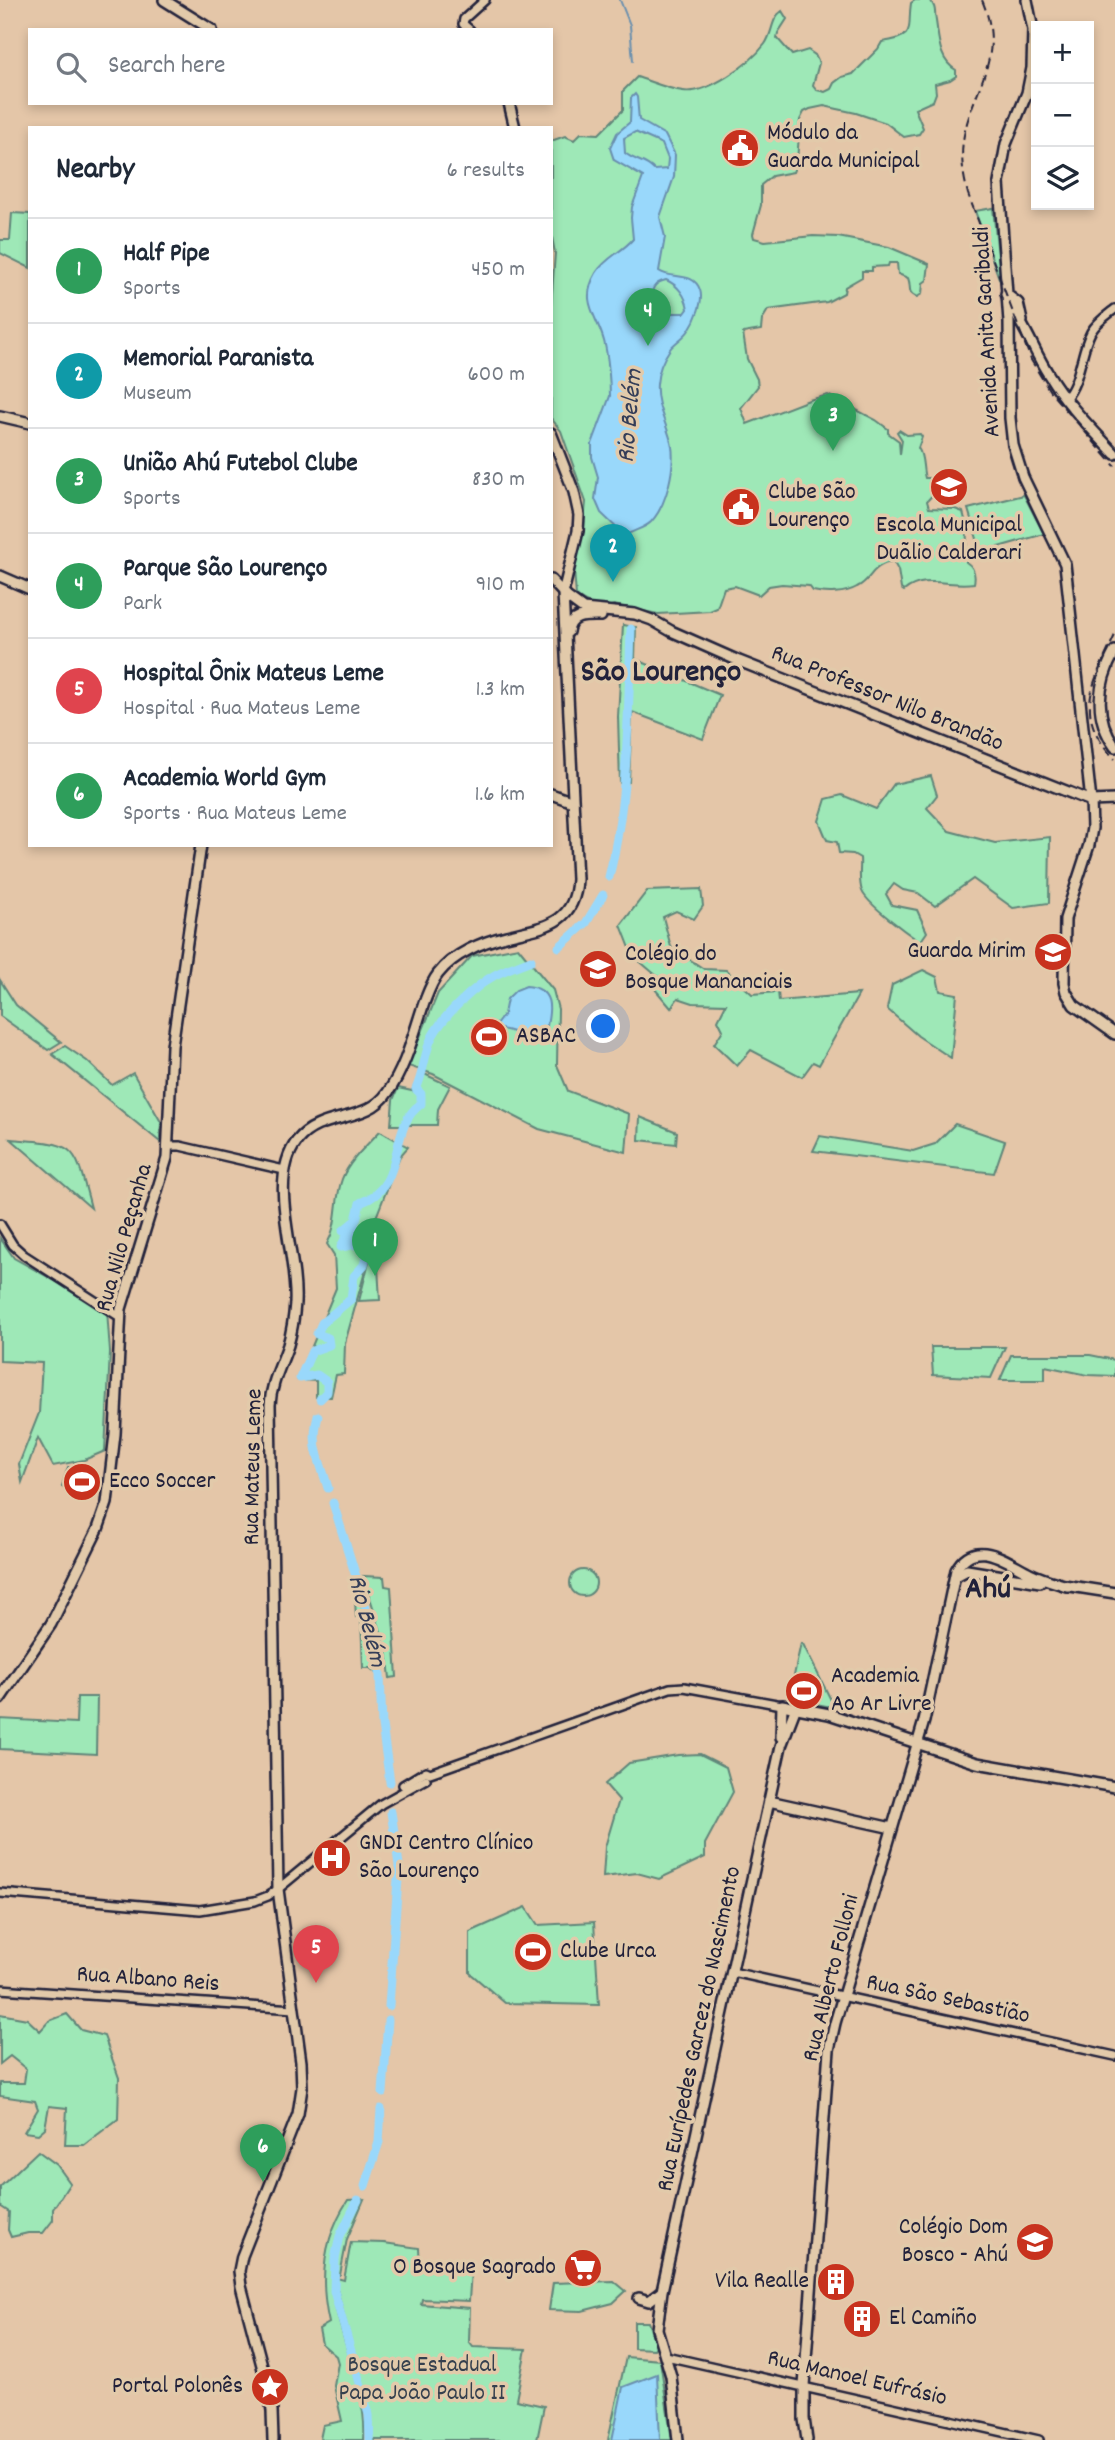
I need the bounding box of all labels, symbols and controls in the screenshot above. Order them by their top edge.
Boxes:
map controls [1031,21,1094,210]
button: + [1031,21,1094,84]
search box [28,28,553,105]
icon: search [52,48,90,86]
text: Search here [108,48,226,85]
button: − [1031,84,1094,147]
place label: Módulo da Guarda Municipal [767,117,920,179]
public building icon: Módulo da Guarda Municipal [719,127,761,169]
button: layers [1031,147,1094,210]
text: Nearby [56,150,134,193]
text: 6 results [447,155,525,188]
street label: Avenida Anita Garibaldi [966,226,1010,438]
text: Half Pipe [123,236,210,273]
text: 1 [76,254,82,287]
text: 450 m [471,254,525,287]
text: Sports [123,273,181,306]
pin: 4 [625,288,671,346]
text: Memorial Paranista [123,341,313,378]
text: 2 [74,359,84,392]
text: 600 m [468,359,525,392]
water label: Rio Belém [608,366,654,464]
text: Museum [123,378,192,411]
pin: 3 [810,393,856,451]
text: União Ahú Futebol Clube [123,446,358,483]
text: 3 [74,464,84,497]
text: 830 m [472,464,525,497]
school or university icon: Escola Municipal Duãlio Calderari [928,466,970,508]
place label: Clube São Lourenço [768,476,856,538]
text: Sports [123,483,181,516]
public building icon: Clube São Lourenço [720,486,762,528]
place label: Escola Municipal Duãlio Calderari [876,509,1022,571]
pin: 2 [590,524,636,582]
text: Parque São Lourenço [123,551,327,588]
text: 4 [74,569,84,602]
text: 910 m [476,569,525,602]
text: Park [123,588,162,621]
street label: Rua Professor Nilo Brandão [766,637,1008,761]
district label: São Lourenço [581,651,741,697]
text: Hospital Ônix Mateus Leme [123,656,384,693]
text: 5 [74,674,84,707]
text: 1.3 km [475,674,525,707]
text: Hospital · Rua Mateus Leme [123,693,360,726]
text: Academia World Gym [123,761,326,798]
text: 6 [73,779,85,812]
text: 1.6 km [474,779,525,812]
text: Sports · Rua Mateus Leme [123,798,347,831]
school or university icon: Guarda Mirim [1032,931,1074,973]
place label: Guarda Mirim [907,935,1026,969]
place label: Colégio do Bosque Mananciais [625,938,793,1000]
school or university icon: Colégio do Bosque Mananciais [577,948,619,990]
your location [586,1009,620,1043]
sports icon: ASBAC [468,1016,510,1058]
place label: ASBAC [516,1020,576,1054]
street label: Rua Nilo Peçanha [88,1159,163,1316]
pin: 1 [352,1218,398,1276]
street label: Rua Mateus Leme [236,1388,272,1546]
sports icon: Ecco Soccer [61,1461,103,1503]
place label: Ecco Soccer [109,1465,215,1499]
district label: Ahú [965,1568,1011,1614]
water label: Rio Belém [337,1571,396,1672]
place label: Academia Ao Ar Livre [831,1660,931,1722]
sports icon: Academia Ao Ar Livre [783,1670,825,1712]
place label: GNDI Centro Clínico São Lourenço [359,1827,534,1889]
hospital icon: GNDI Centro Clínico São Lourenço [311,1837,353,1879]
street label: Rua Eurípedes Garcez do Nascimento [649,1863,751,2195]
street label: Rua Alberto Folloni [795,1891,869,2065]
pin: 5 [293,1925,339,1983]
sports icon: Clube Urca [512,1931,554,1973]
place label: Clube Urca [560,1935,656,1969]
street label: Rua Albano Reis [75,1958,221,2002]
street label: Rua São Sebastião [863,1966,1033,2034]
pin: 6 [240,2124,286,2182]
place label: Colégio Dom Bosco - Ahú [899,2211,1008,2273]
school or university icon: Colégio Dom Bosco - Ahú [1014,2221,1056,2263]
supermarket icon: O Bosque Sagrado [562,2247,604,2289]
place label: O Bosque Sagrado [393,2251,556,2285]
building icon: Vila Realle [815,2261,857,2303]
place label: Vila Realle [715,2265,809,2299]
building icon: El Camiño [841,2298,883,2340]
place label: El Camiño [889,2302,977,2336]
street label: Rua Manoel Eufrásio [764,2342,950,2416]
park label: Bosque Estadual Papa João Paulo II [339,2349,506,2411]
place icon: Portal Polonês [249,2366,291,2408]
place label: Portal Polonês [112,2370,243,2404]

